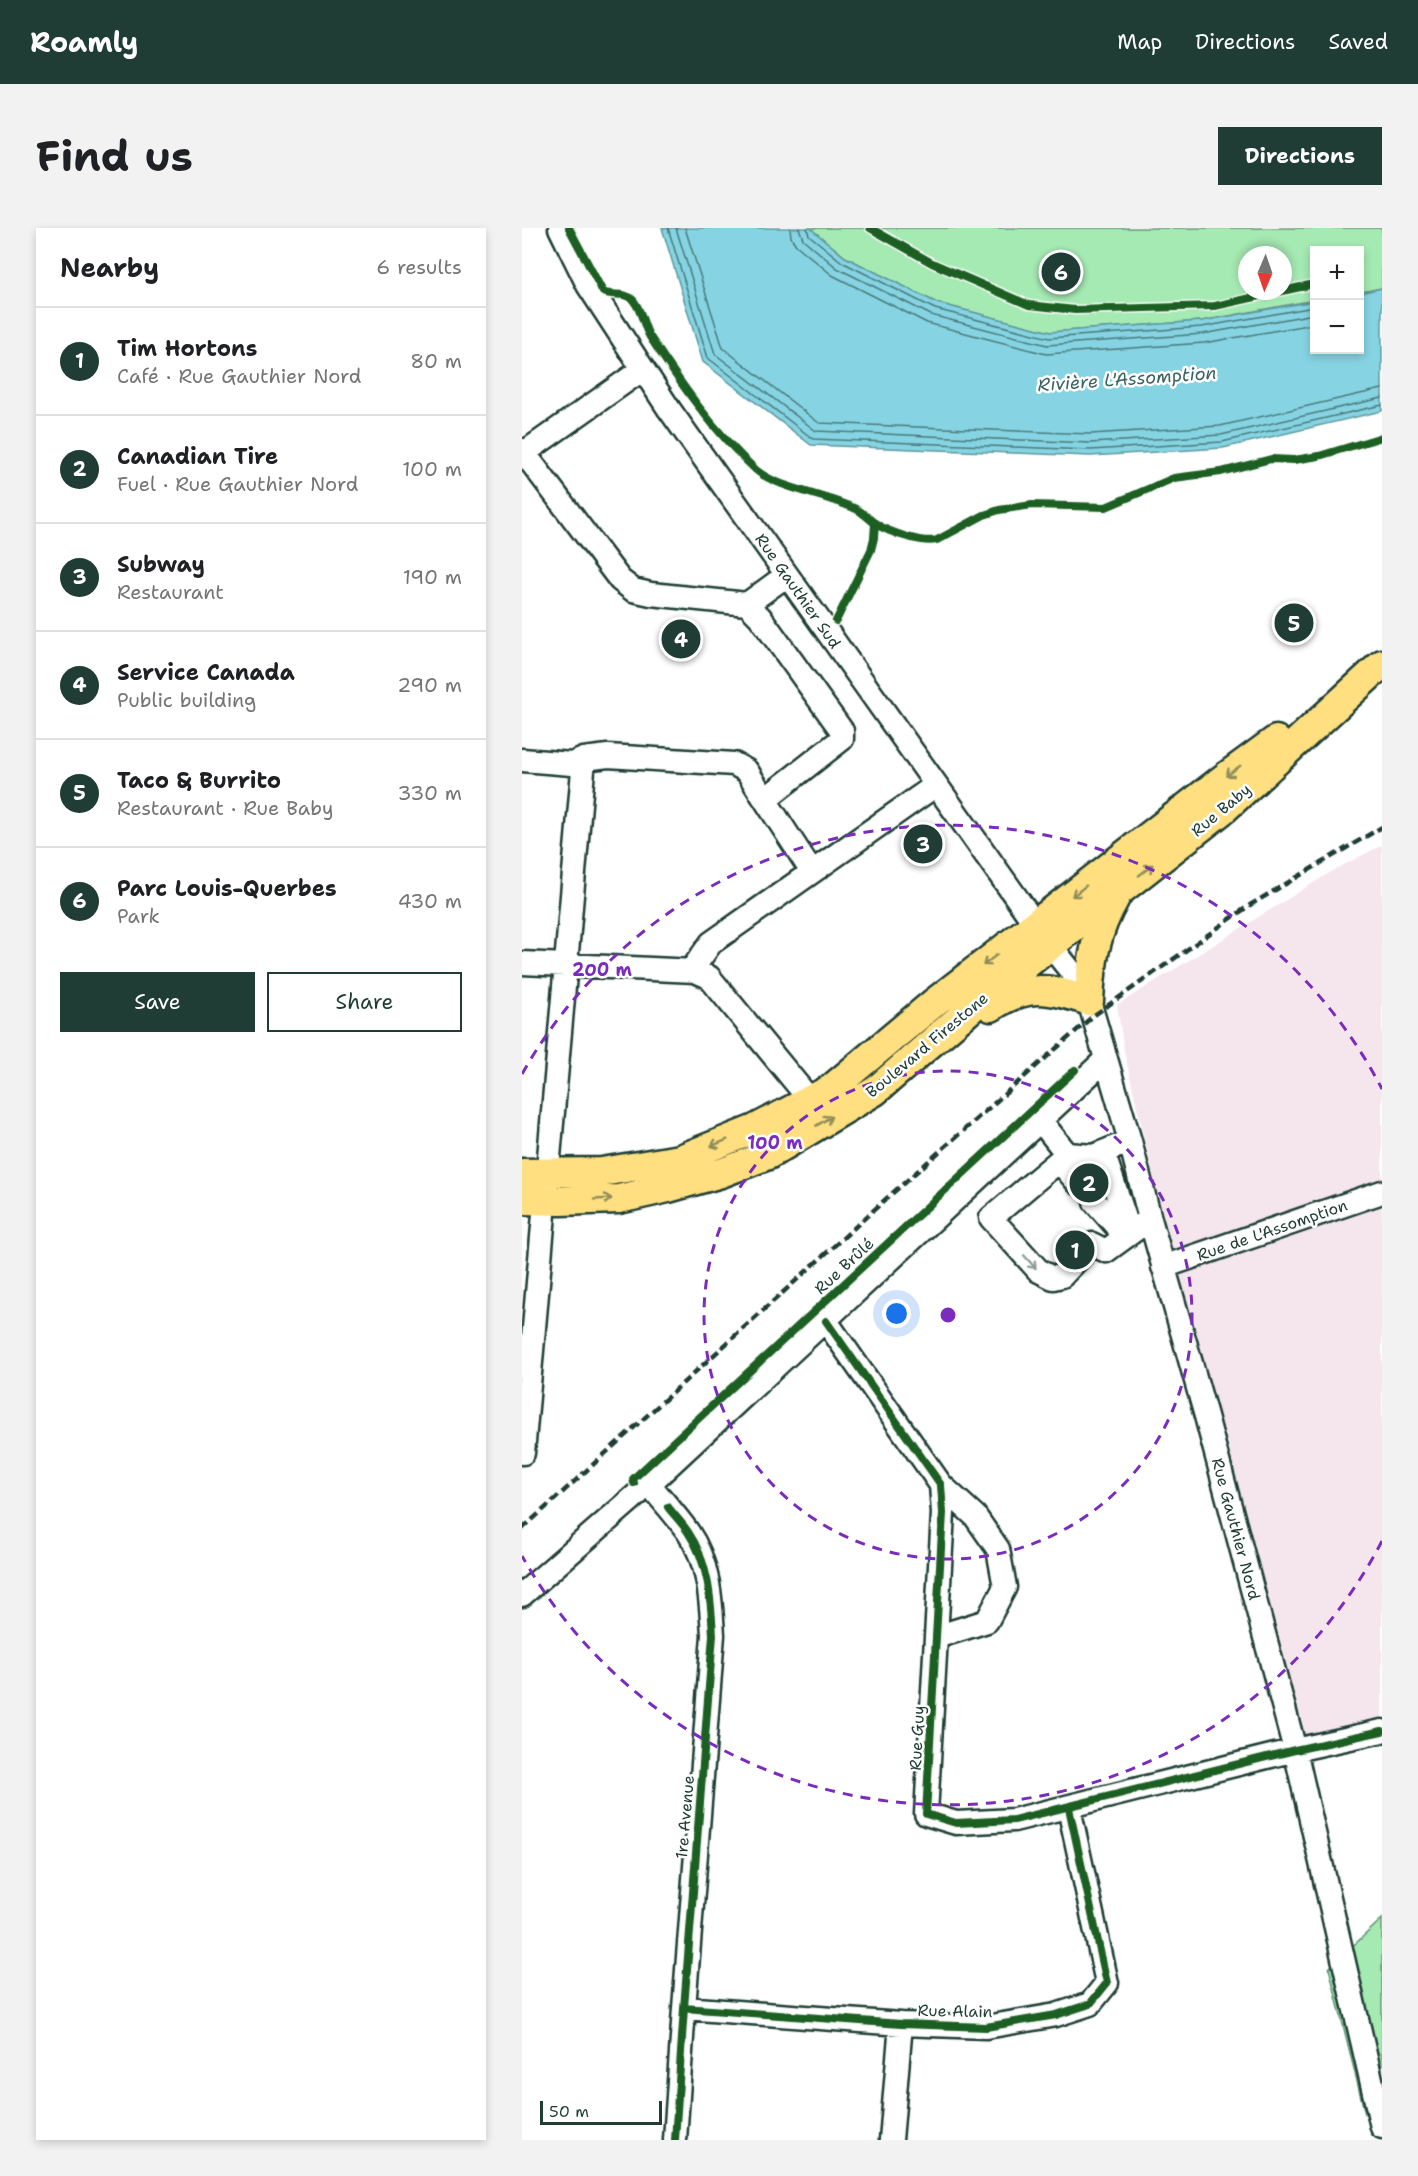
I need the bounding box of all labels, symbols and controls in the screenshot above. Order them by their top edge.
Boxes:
text: Roamly [30,23,138,61]
text: Map [1117,28,1162,56]
text: Directions [1195,28,1295,56]
text: Saved [1328,28,1388,56]
button: Directions [1218,127,1382,185]
text: Find us [36,128,193,184]
north arrow [1238,246,1292,300]
map controls [1310,246,1364,354]
button: + [1310,246,1364,300]
text: Nearby [60,250,159,285]
pin: 6 [1042,250,1080,294]
text: 6 results [376,254,462,280]
button: − [1310,300,1364,354]
text: Tim Hortons [117,334,257,363]
text: 1 [75,348,84,374]
text: 80 m [410,348,462,374]
water label: Rivière L'Assomption [1037,361,1217,397]
text: Café · Rue Gauthier Nord [117,363,361,389]
text: Canadian Tire [117,442,278,471]
text: 2 [73,456,87,482]
text: 100 m [402,456,462,482]
text: Fuel · Rue Gauthier Nord [117,471,358,497]
street label: Rue Gauthier Sud [750,529,846,653]
text: Subway [117,550,205,579]
text: 3 [73,564,87,590]
text: 190 m [403,564,462,590]
text: Restaurant [117,579,224,605]
pin: 5 [1274,600,1314,646]
pin: 4 [662,616,700,662]
text: Service Canada [117,658,295,687]
text: 4 [73,672,87,698]
text: 290 m [397,672,462,698]
text: Public building [117,687,256,713]
one-way arrow [1225,765,1241,778]
text: Taco & Burrito [117,766,281,795]
street label: Rue Baby [1187,779,1255,841]
text: 5 [73,780,86,806]
text: 330 m [398,780,462,806]
text: Restaurant · Rue Baby [117,795,333,821]
pin: 3 [904,822,942,866]
one-way arrow [1138,864,1154,877]
text: Parc Louis-Querbes [117,874,336,903]
one-way arrow [1071,885,1087,897]
text: 6 [73,888,87,914]
text: 430 m [398,888,462,914]
text: Park [117,903,160,929]
one-way arrow [982,954,998,967]
text: 200 m [572,958,633,982]
button: Save [60,972,255,1032]
button: Share [267,972,462,1032]
street label: Boulevard Firestone [861,988,993,1102]
one-way arrow [815,1115,832,1127]
text: 100 m [747,1131,803,1155]
one-way arrow [711,1138,729,1149]
pin: 2 [1070,1160,1108,1206]
one-way arrow [593,1194,613,1205]
street label: Rue de L'Assomption [1194,1194,1350,1266]
pin: 1 [1056,1228,1094,1272]
street label: Rue Brûlé [810,1233,878,1299]
one-way arrow [1023,1254,1037,1269]
your location [882,1299,911,1328]
centre of rings [938,1305,958,1325]
street label: Rue Gauthier Nord [1207,1456,1265,1602]
street label: Rue Guy [905,1705,929,1771]
street label: 1re Avenue [671,1774,699,1860]
street label: Rue Alain [918,2000,993,2022]
scale bar [540,2098,662,2126]
text: 50 m [549,2101,589,2122]

